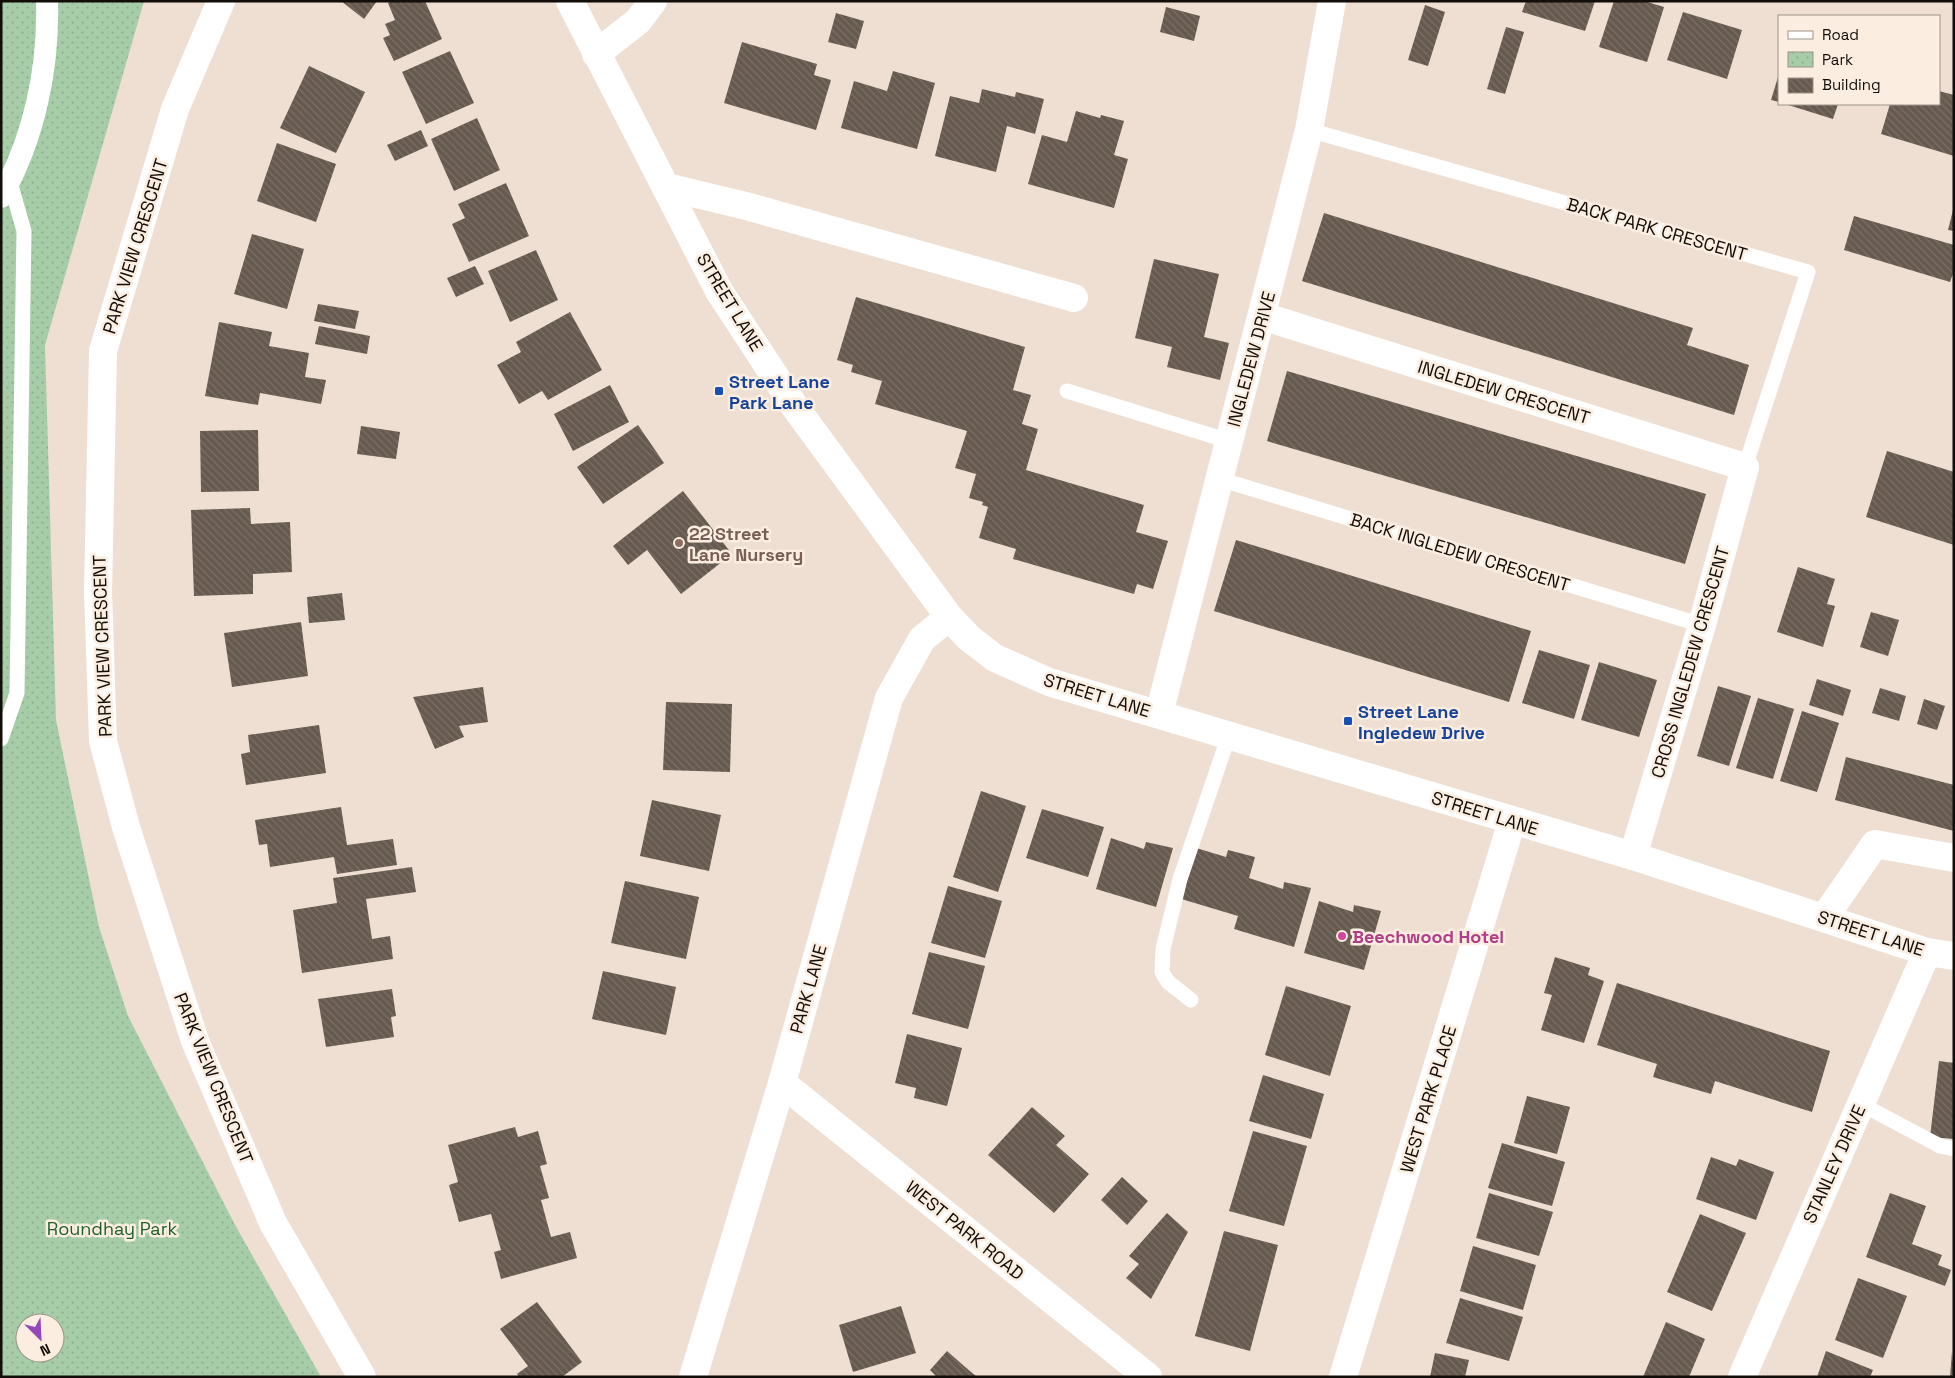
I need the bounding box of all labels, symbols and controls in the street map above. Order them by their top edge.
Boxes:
legend [1778,15,1940,105]
text: Road [1822,25,1859,44]
text: Park [1822,50,1853,69]
text: Building [1822,75,1881,94]
street label: PARK VIEW CRESCENT [97,155,173,336]
street label: BACK PARK CRESCENT [1564,192,1750,266]
street label: STREET LANE [692,249,768,355]
street label: INGLEDEW DRIVE [1222,289,1280,429]
street label: INGLEDEW CRESCENT [1415,355,1593,429]
place label: Street Lane Park Lane [729,370,830,414]
marker: Street Lane Park Lane [713,385,725,397]
street label: BACK INGLEDEW CRESCENT [1347,508,1573,597]
place label: 22 Street Lane Nursery [689,522,803,566]
marker: 22 Street Lane Nursery [673,537,685,549]
street label: CROSS INGLEDEW CRESCENT [1646,543,1734,781]
street label: PARK VIEW CRESCENT [87,554,117,737]
street label: STREET LANE [1041,668,1153,722]
place label: Street Lane Ingledew Drive [1358,700,1485,744]
marker: Street Lane Ingledew Drive [1342,715,1354,727]
street label: STREET LANE [1429,786,1541,840]
street label: STREET LANE [1815,905,1927,961]
place label: Beechwood Hotel [1352,925,1504,948]
marker: Beechwood Hotel [1336,930,1348,942]
street label: PARK LANE [784,942,832,1036]
street label: PARK VIEW CRESCENT [169,989,259,1167]
street label: WEST PARK PLACE [1395,1023,1461,1175]
street label: STANLEY DRIVE [1798,1101,1870,1227]
street label: WEST PARK ROAD [901,1175,1029,1285]
park label: Roundhay Park [47,1217,177,1240]
north arrow [15,1313,65,1363]
text: N [37,1340,53,1360]

